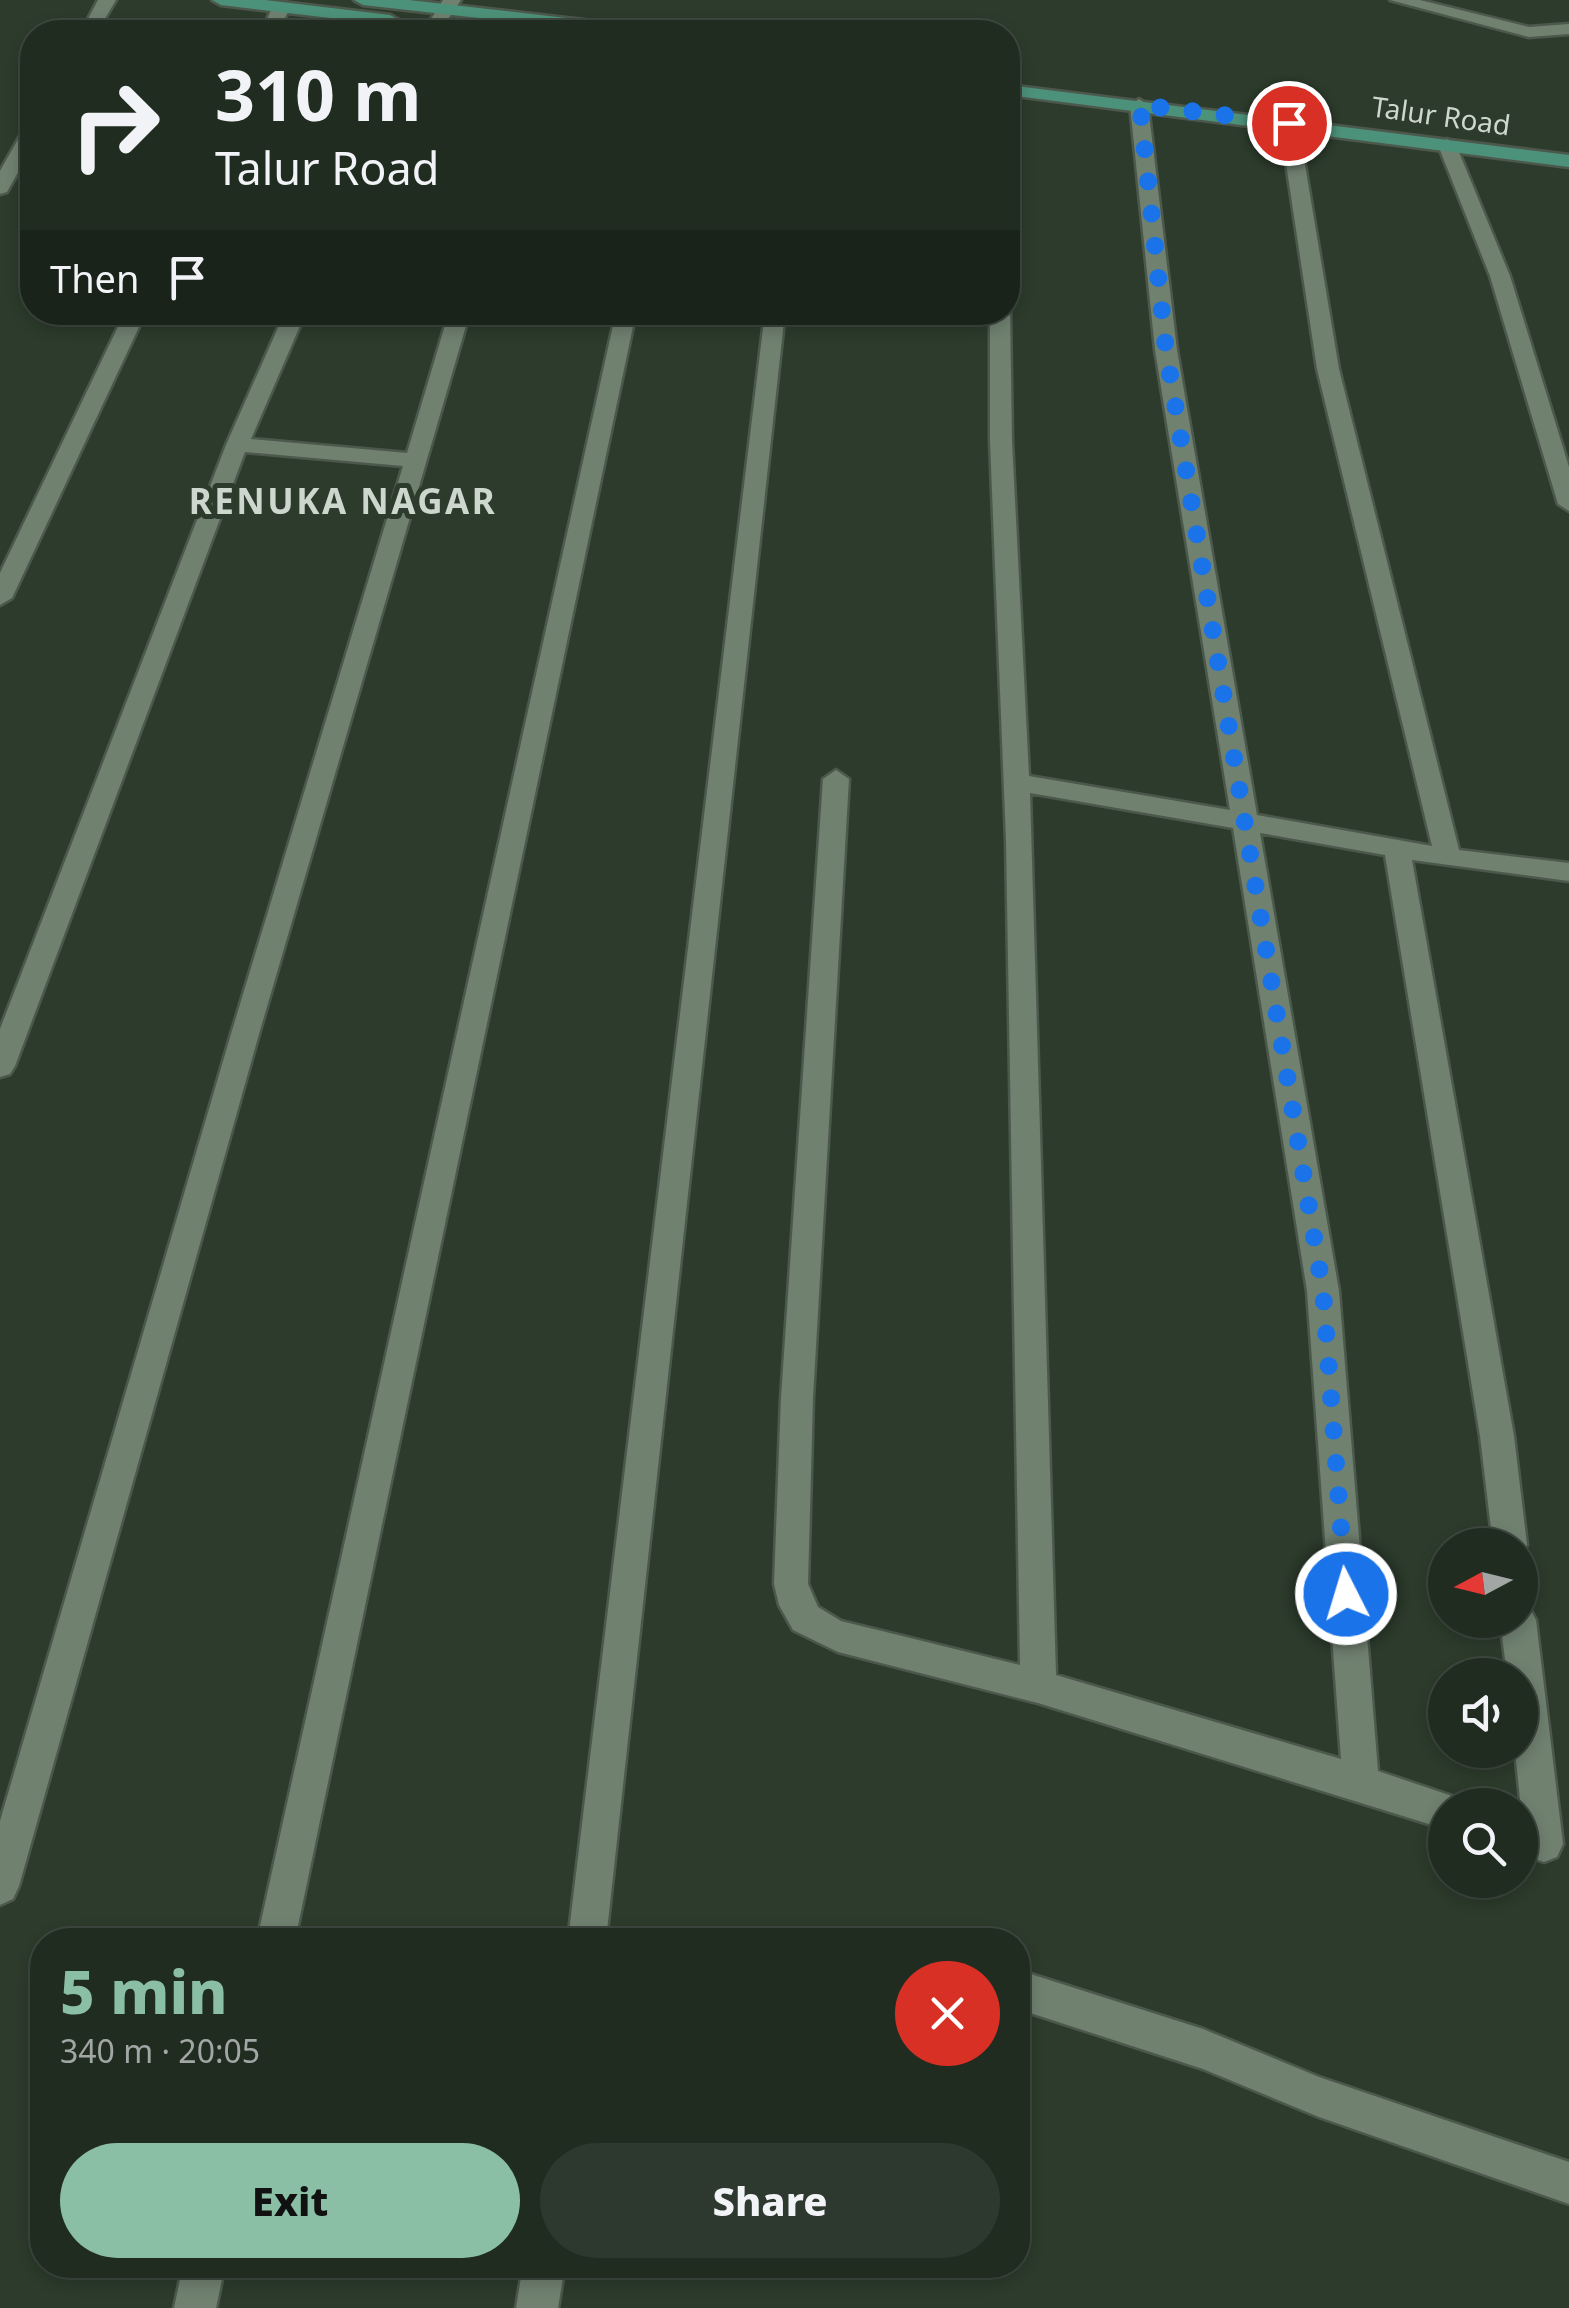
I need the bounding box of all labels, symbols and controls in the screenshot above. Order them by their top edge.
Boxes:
text: 310 m [215,46,422,142]
icon: right [50,60,180,190]
pin [1247,81,1332,166]
street label: Talur Road [1369,86,1513,144]
icon: arrive [1262,96,1317,151]
text: Talur Road [215,137,440,198]
icon: arrive [160,250,215,305]
text: Then [50,252,140,304]
district label: RENUKA NAGAR [189,477,497,524]
north arrow [1428,1528,1538,1638]
map controls [1428,1528,1538,1898]
position arrow [1294,1542,1398,1646]
button: sound [1428,1658,1538,1768]
button: search [1428,1788,1538,1898]
text: 5 min [60,1950,228,2032]
button: close [895,1961,1000,2066]
text: 340 m · 20:05 [60,2029,260,2072]
button: Exit [60,2143,520,2258]
button: Share [540,2143,1000,2258]

